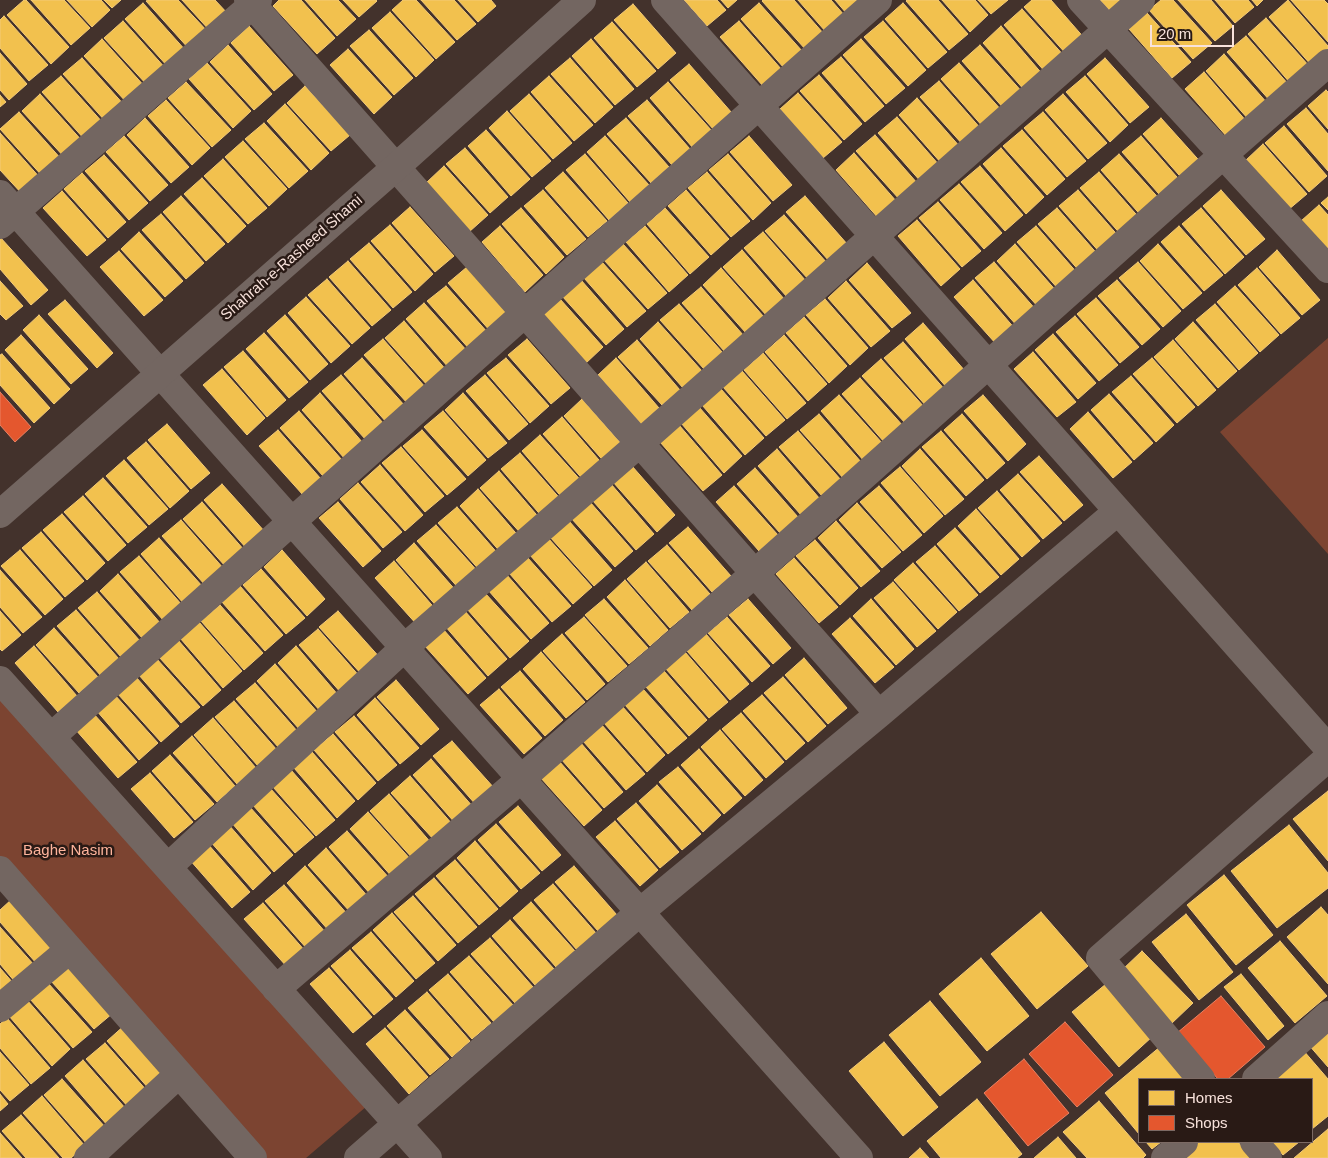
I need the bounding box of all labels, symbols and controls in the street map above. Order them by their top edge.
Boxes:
scale bar [1153,15,1237,47]
text: 20 m [1158,25,1191,42]
street label: Shahrah-e-Rasheed Shami [218,192,366,324]
park label: Baghe Nasim [23,842,113,860]
legend [1138,1078,1313,1143]
text: Homes [1185,1089,1233,1106]
text: Shops [1185,1114,1228,1131]

